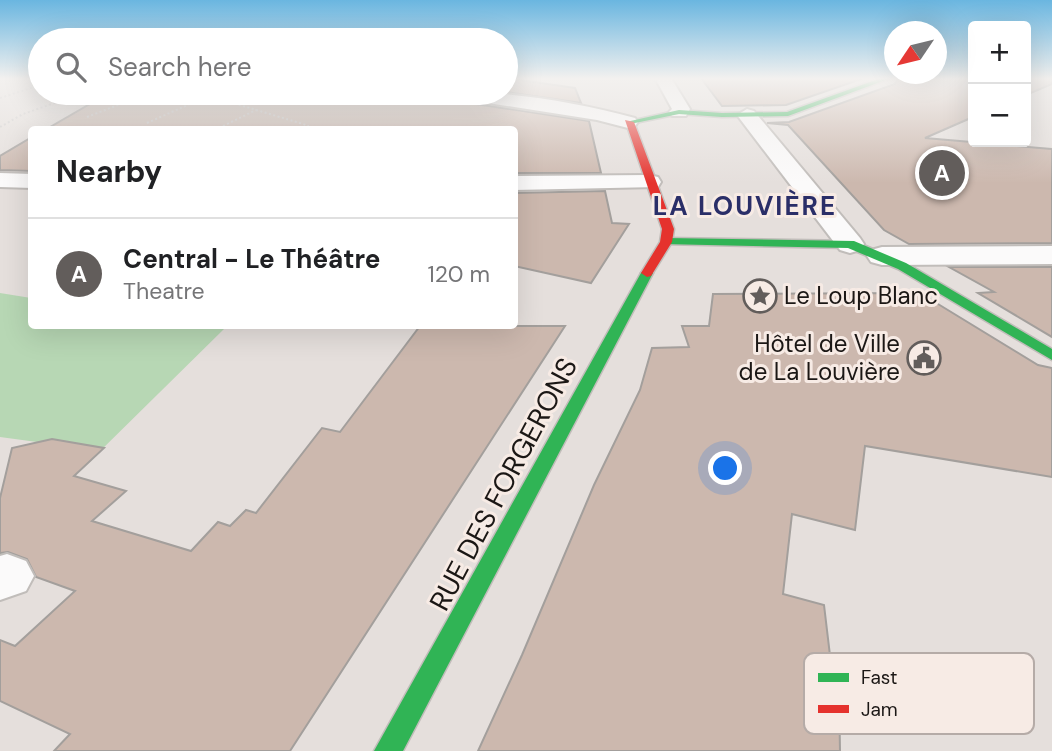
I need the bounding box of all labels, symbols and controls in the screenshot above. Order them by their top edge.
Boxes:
north arrow [884,21,947,84]
map controls [968,21,1031,147]
button: + [968,21,1031,84]
search box [28,28,518,105]
icon: search [52,48,90,86]
text: Search here [108,50,251,84]
button: − [968,84,1031,147]
pin: A [919,147,965,199]
text: Nearby [56,152,162,191]
district label: LA LOUVIÈRE [653,189,837,223]
text: Central - Le Théâtre [123,242,381,276]
text: A [71,259,87,289]
text: 120 m [427,259,490,289]
text: Theatre [123,276,205,306]
place icon: Le Loup Blanc [741,277,779,315]
place label: Le Loup Blanc [784,280,938,311]
place label: Hôtel de Ville de La Louvière [739,328,900,387]
public building icon: Hôtel de Ville de La Louvière [905,339,943,377]
street label: RUE DES FORGERONS [421,351,586,617]
your location [708,451,742,485]
legend [804,653,1034,734]
text: Fast [861,665,897,690]
text: Jam [861,697,898,722]

